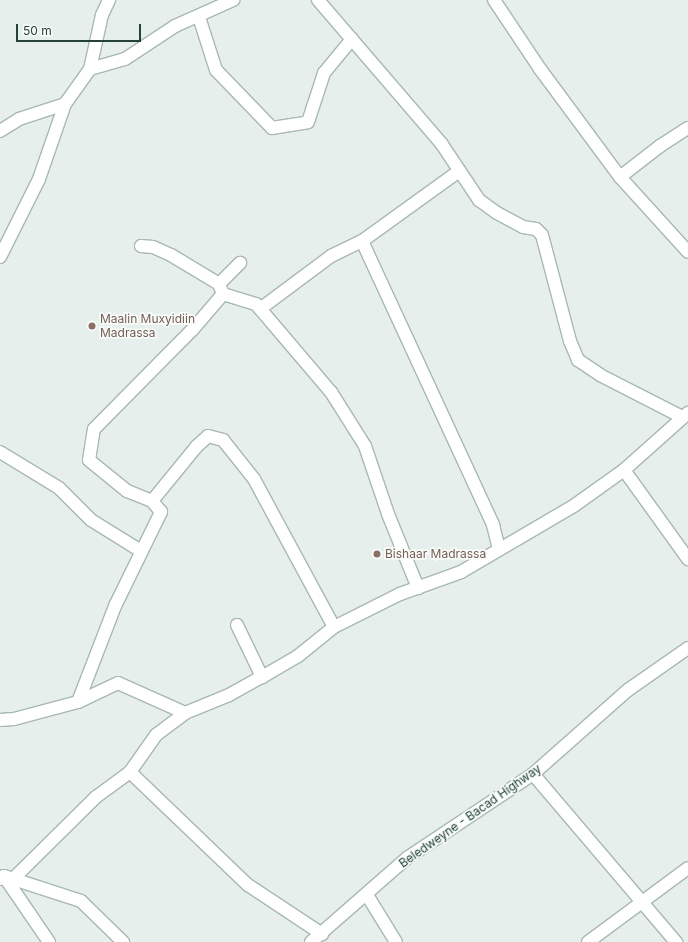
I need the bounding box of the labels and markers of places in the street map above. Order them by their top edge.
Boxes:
place label: Maalin Muxyidiin Madrassa [100,312,195,340]
marker: Maalin Muxyidiin Madrassa [87,321,97,331]
place label: Bishaar Madrassa [385,547,486,561]
marker: Bishaar Madrassa [372,549,382,559]

